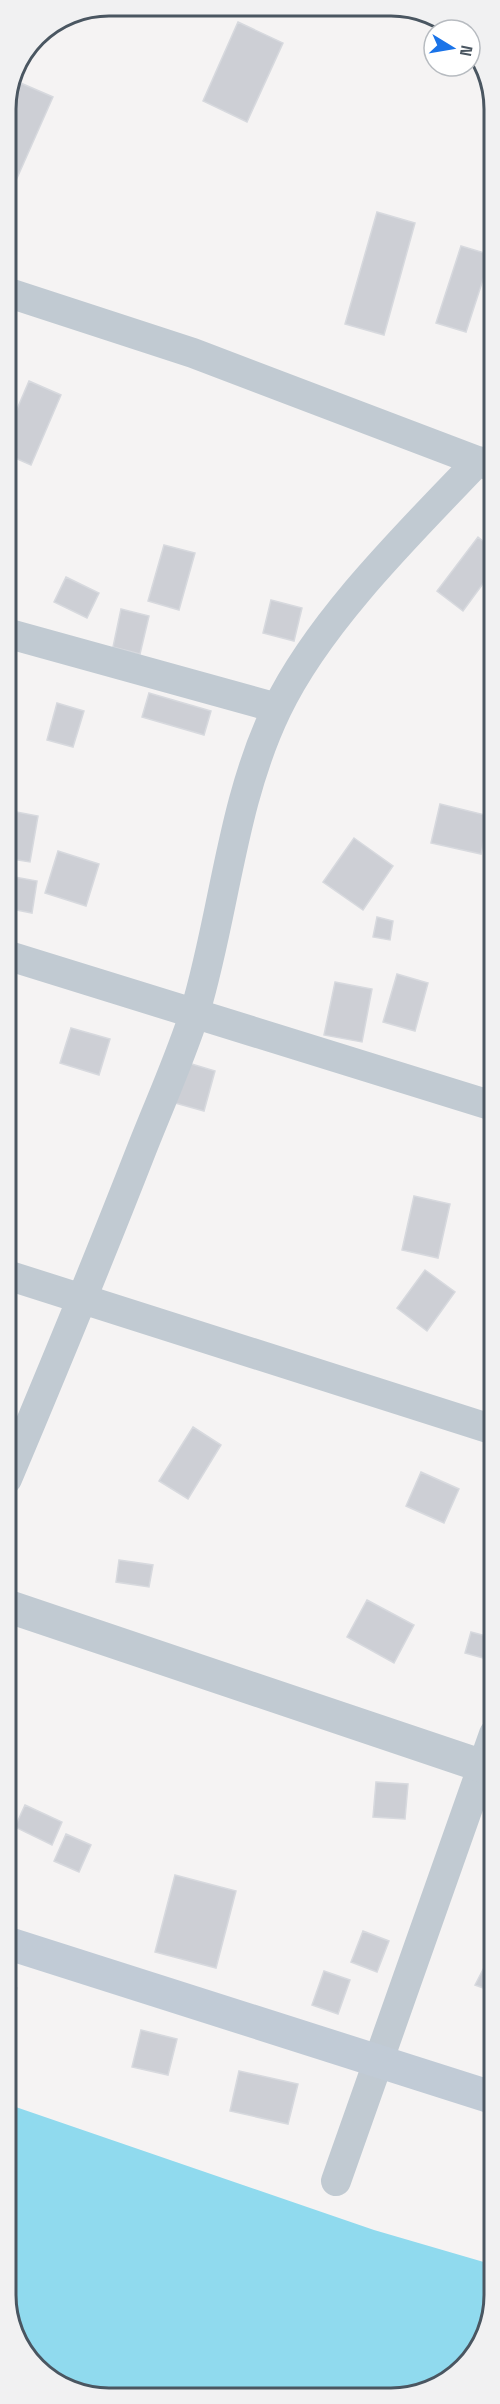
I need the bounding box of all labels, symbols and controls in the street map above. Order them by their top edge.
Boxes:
north arrow [422,18,482,78]
text: N [455,43,478,58]

